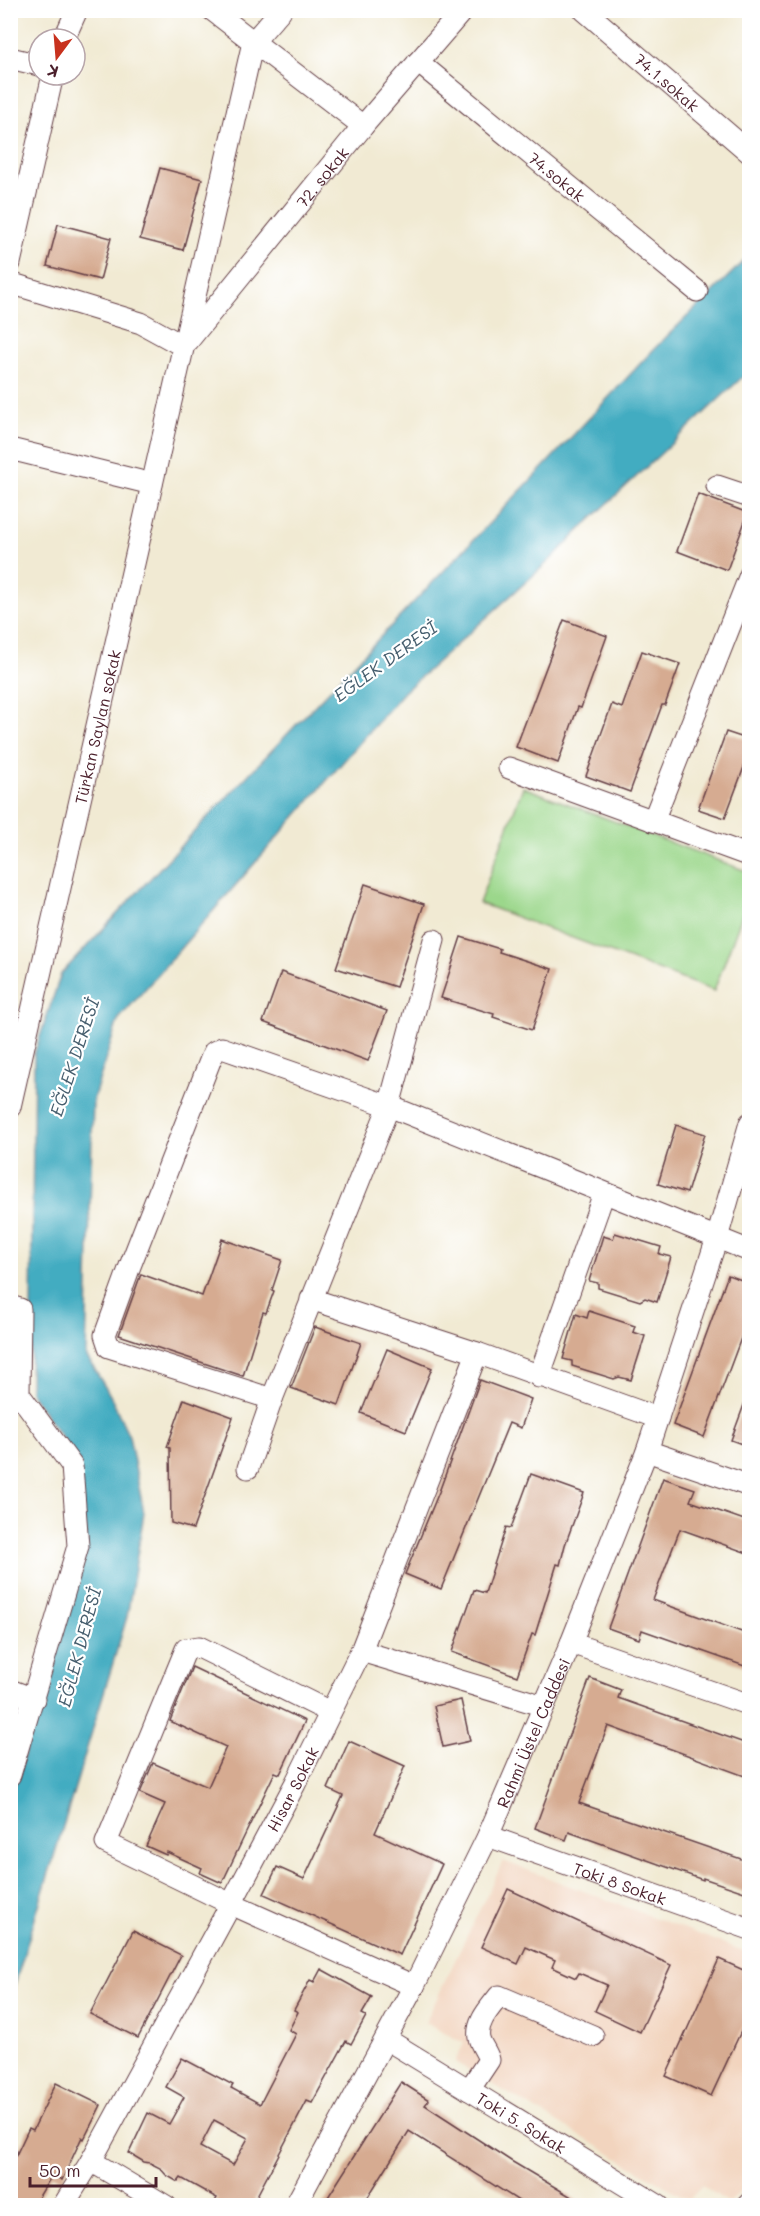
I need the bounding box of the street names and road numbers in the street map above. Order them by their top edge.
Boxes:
street label: 74.1.sokak [630,48,704,116]
street label: 72. sokak [291,142,353,211]
street label: 74.sokak [524,147,590,206]
street label: Türkan Saylan sokak [69,648,125,806]
street label: Rahmi Üstel Caddesi [491,1654,574,1811]
street label: Hisar Sokak [261,1743,323,1835]
street label: Toki 8 Sokak [571,1857,669,1909]
street label: Toki 5. Sokak [473,2086,570,2157]

